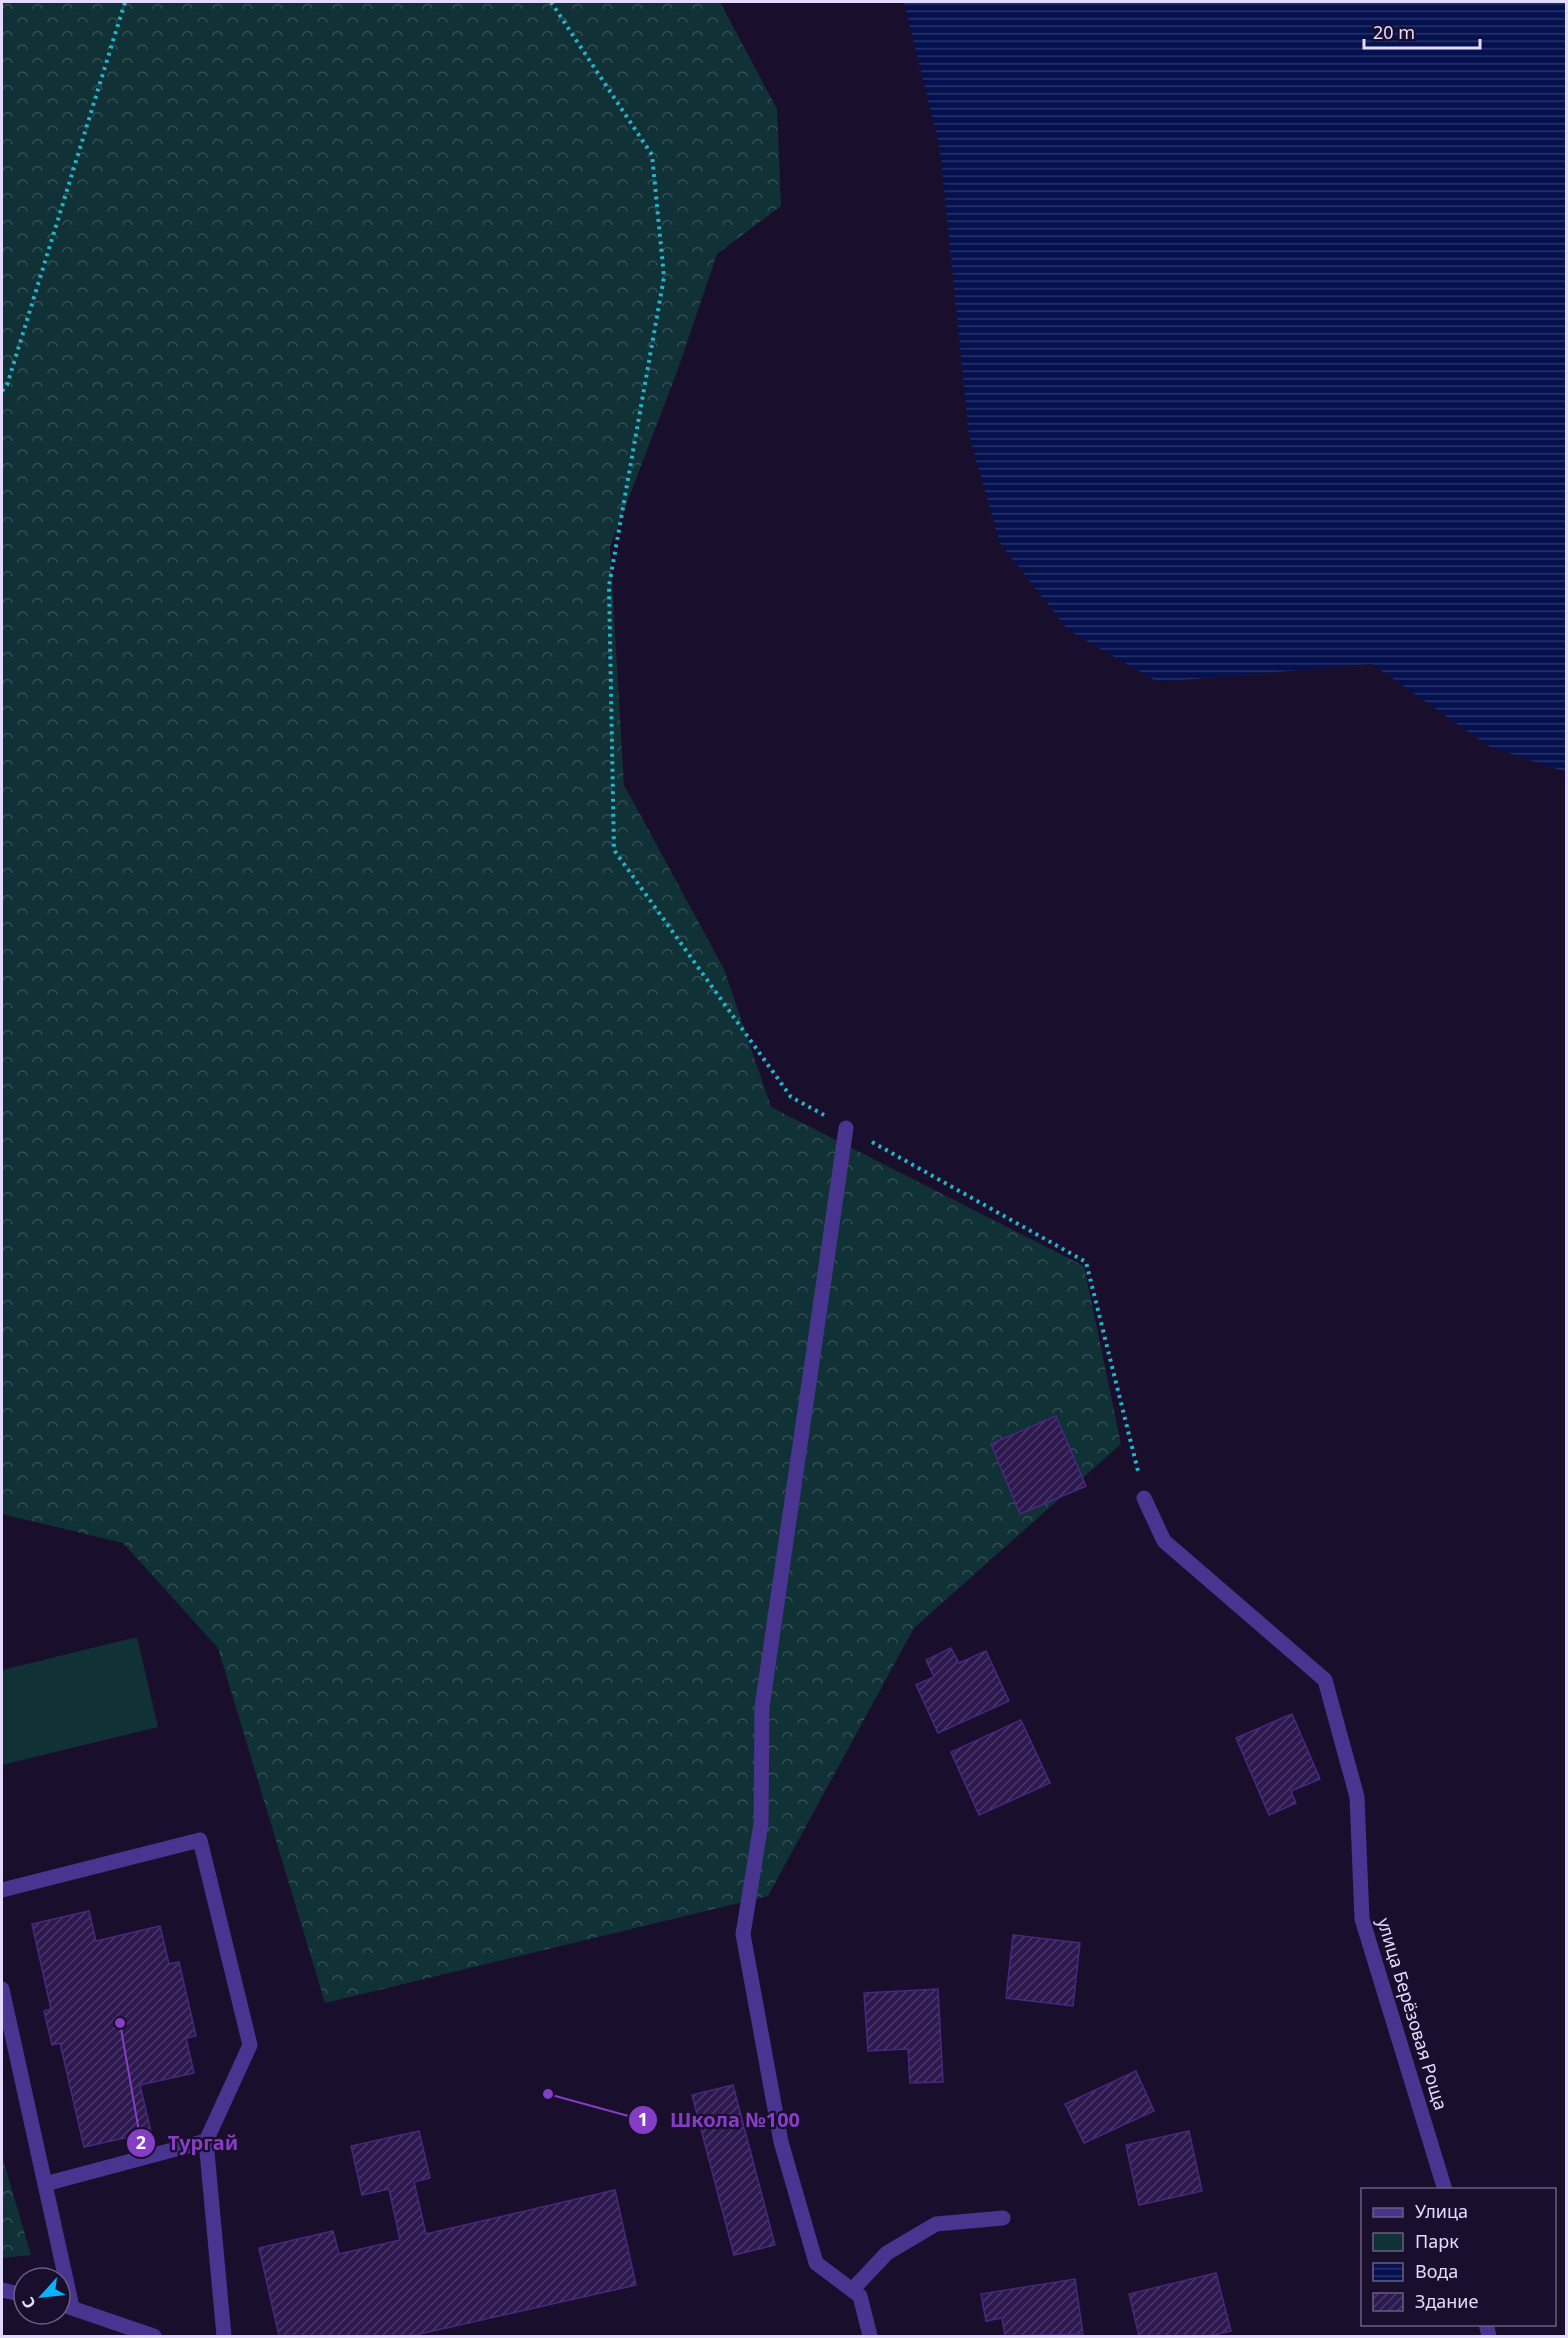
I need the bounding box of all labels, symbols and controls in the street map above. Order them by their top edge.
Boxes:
scale bar [1364,12,1480,50]
text: 20 m [1373,20,1415,44]
street label: улица Берёзовая Роща [1372,1915,1454,2113]
callout: Школа №100 [628,2101,812,2139]
text: Школа №100 [670,2106,800,2133]
text: 1 [638,2107,648,2131]
callout: Тургай [126,2124,250,2162]
text: Тургай [168,2129,238,2156]
text: 2 [136,2130,146,2154]
legend [1361,2188,1556,2326]
text: Улица [1415,2199,1468,2223]
text: Парк [1415,2229,1459,2253]
text: Вода [1415,2259,1458,2283]
north arrow [12,2266,72,2326]
text: Здание [1415,2289,1479,2313]
text: С [16,2293,41,2312]

